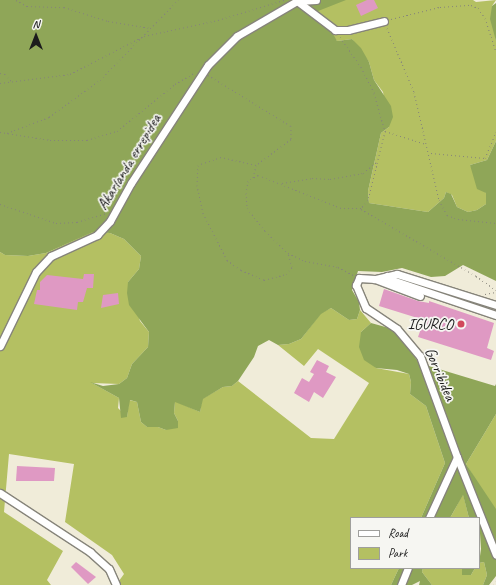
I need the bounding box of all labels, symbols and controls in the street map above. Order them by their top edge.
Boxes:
north arrow [16,16,56,56]
text: N [33,17,39,31]
street label: Akarlanda errepidea [93,111,165,213]
place label: IGURCO [408,314,453,334]
marker: IGURCO [456,319,466,329]
street label: Gorribidea [420,345,460,403]
legend [350,517,480,569]
text: Road [388,525,408,541]
text: Park [388,545,407,561]

